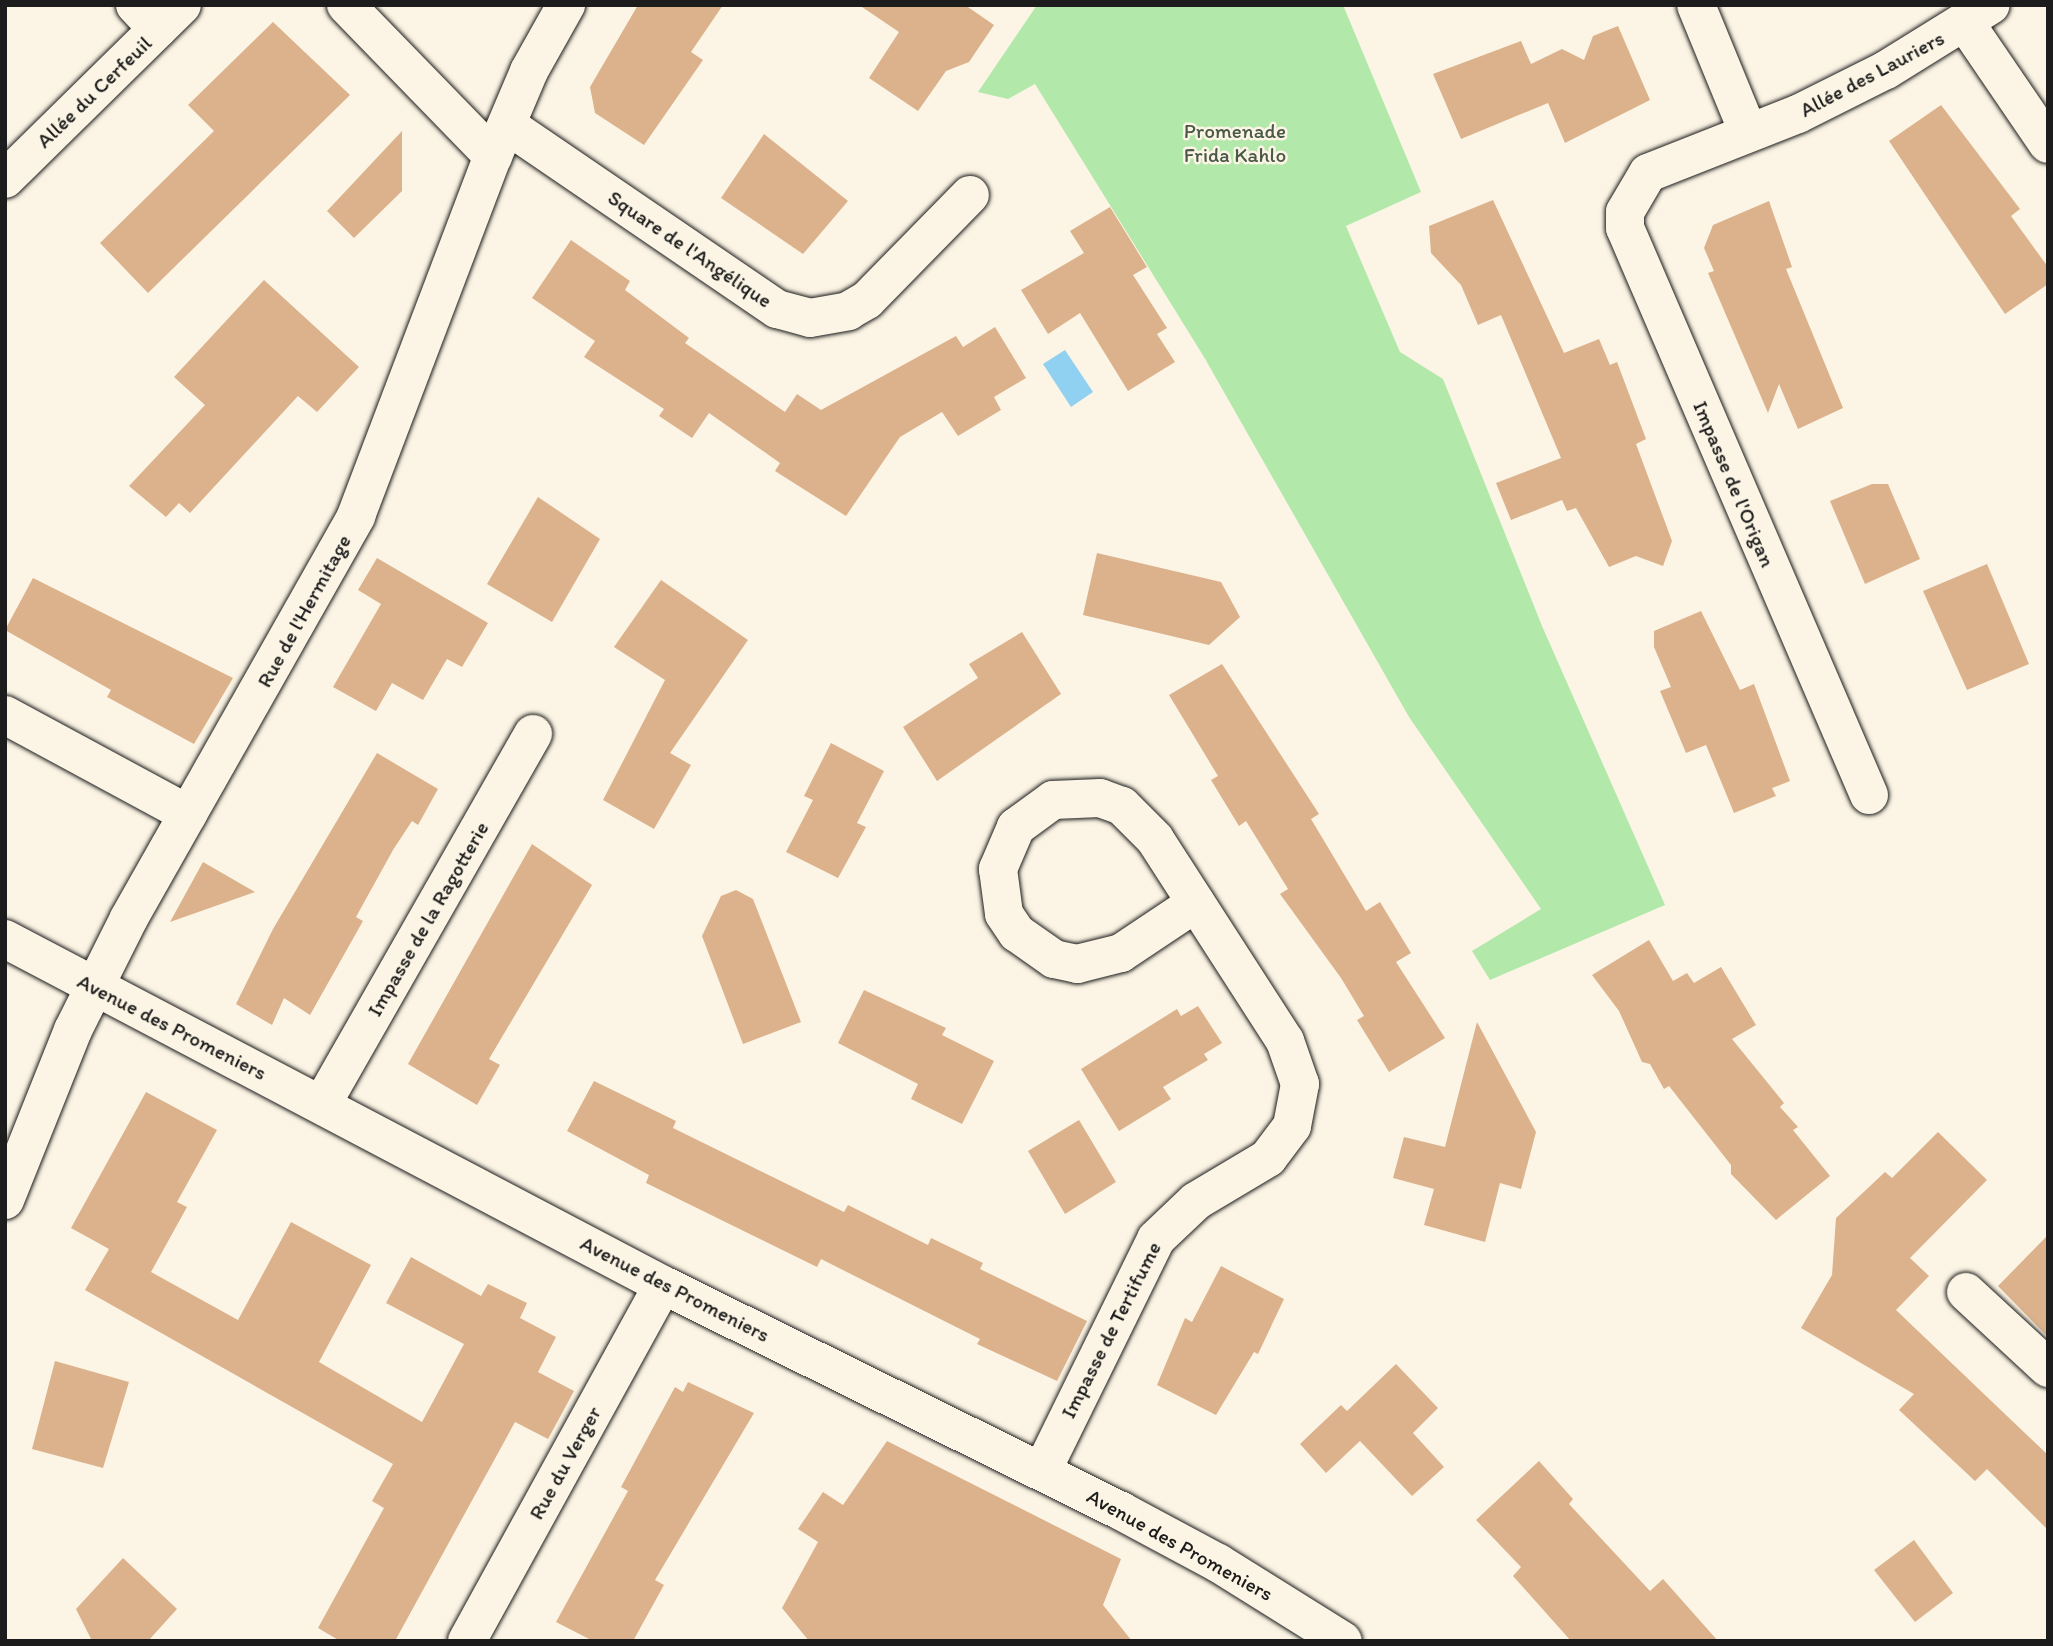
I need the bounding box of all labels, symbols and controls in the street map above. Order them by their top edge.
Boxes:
street label: Allée des Lauriers [1796,25,1948,123]
street label: Allée du Cerfeuil [31,31,157,153]
park label: Promenade Frida Kahlo [1184,118,1286,168]
street label: Square de l'Angélique [603,185,777,313]
street label: Impasse de l'Origan [1688,397,1780,571]
street label: Rue de l'Hermitage [252,531,356,691]
street label: Impasse de la Ragotterie [362,817,494,1021]
street label: Avenue des Promeniers [73,968,271,1086]
street label: Avenue des Promeniers [576,1230,774,1348]
street label: Impasse de Tertifume [1055,1237,1167,1423]
street label: Rue du Verger [523,1402,607,1524]
street label: Avenue des Promeniers [1083,1483,1277,1607]

